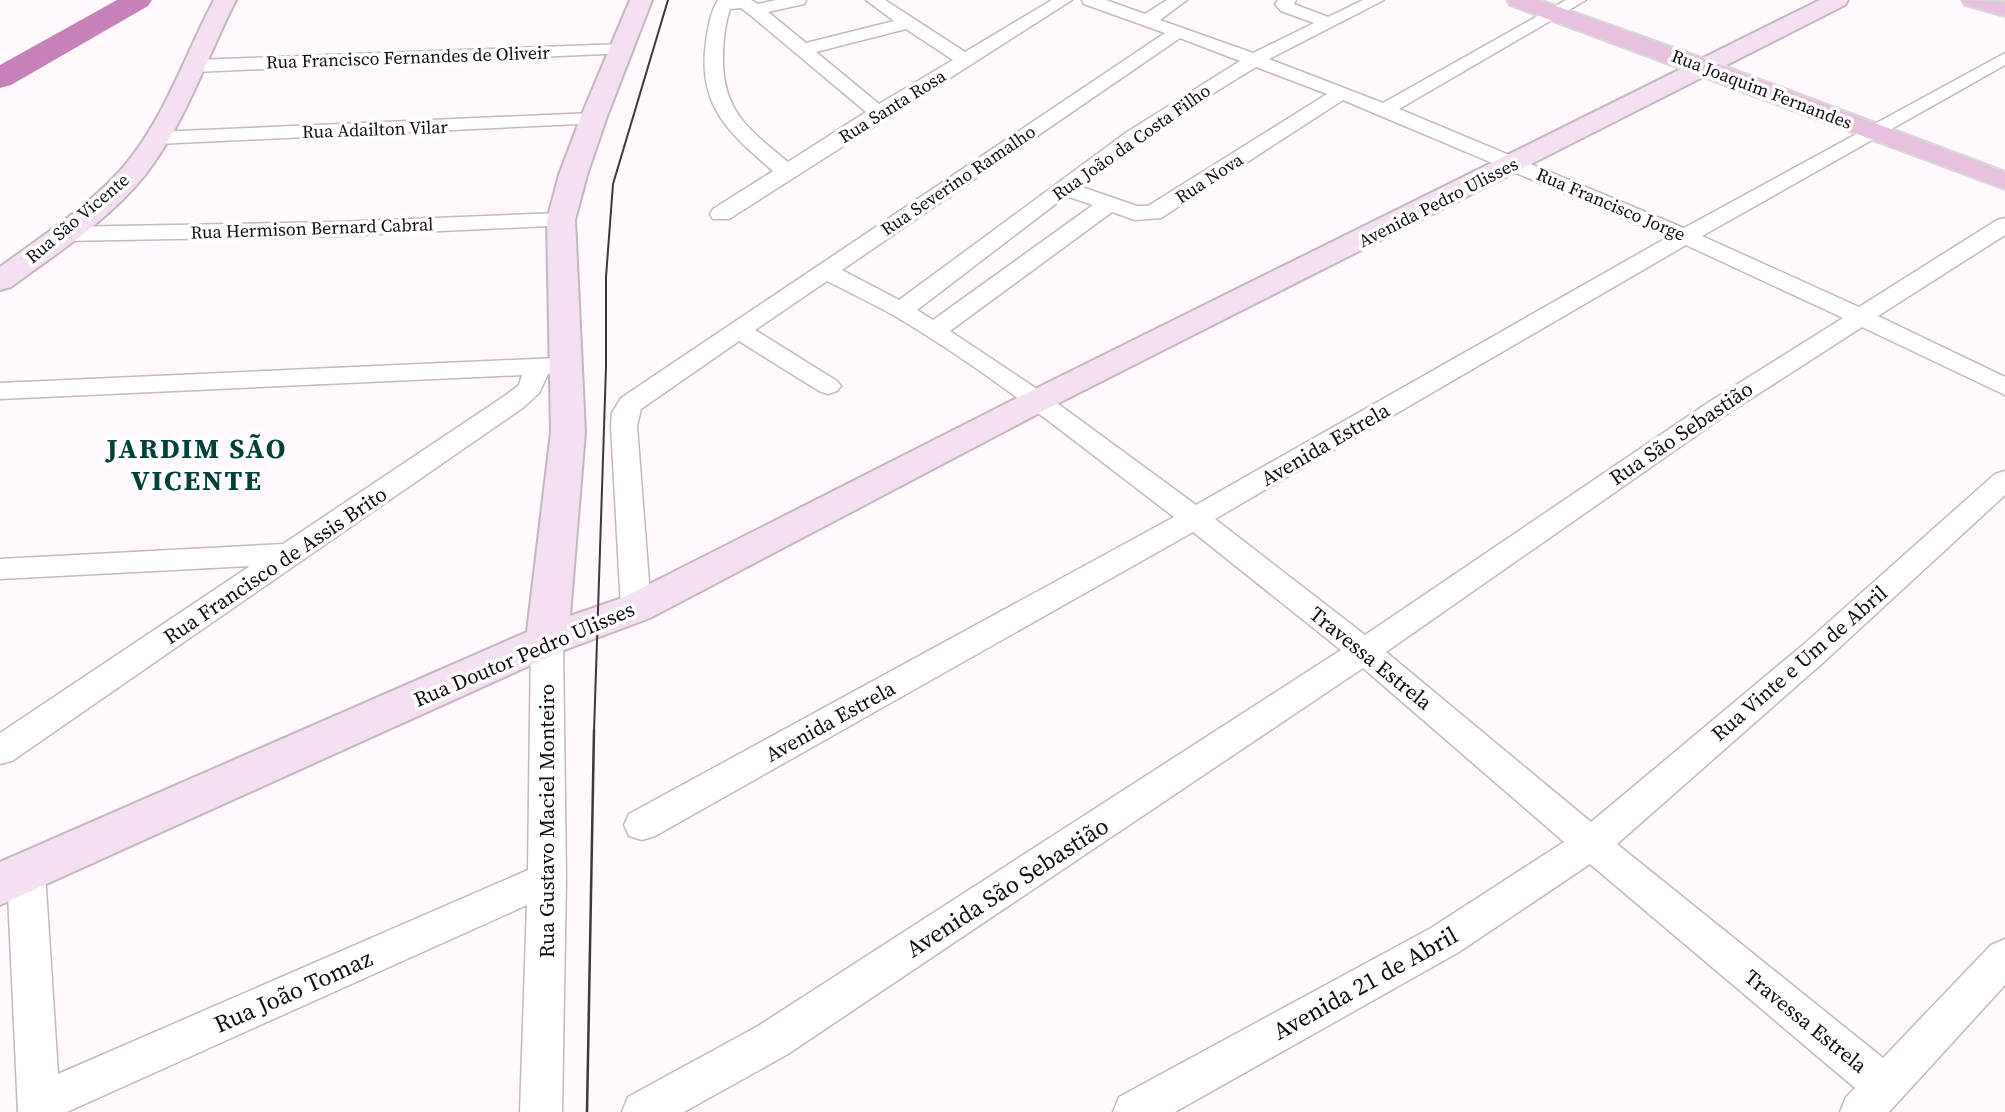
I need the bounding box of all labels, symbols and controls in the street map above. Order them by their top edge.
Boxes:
street label: Rua Francisco Fernandes de Oliveir [266,40,551,74]
street label: Rua Joaquim Fernandes [1668,43,1856,135]
street label: Rua Santa Rosa [834,63,951,149]
street label: Rua João da Costa Filho [1047,78,1215,206]
street label: Rua Adailton Vilar [302,114,449,144]
street label: Rua Severino Ramalho [876,119,1040,241]
street label: Rua Nova [1170,146,1248,209]
street label: Avenida Pedro Ulisses [1354,151,1522,253]
street label: Rua Francisco Jorge [1533,161,1689,247]
street label: Rua São Vicente [20,167,134,269]
street label: Rua Hermison Bernard Cabral [190,211,434,245]
street label: Rua São Sebastião [1603,374,1759,492]
street label: Avenida Estrela [1255,395,1395,493]
district label: JARDIM SÃO VICENTE [105,429,287,499]
street label: Rua Francisco de Assis Brito [158,479,392,651]
street label: Rua Vinte e Um de Abril [1705,578,1893,748]
street label: Rua Doutor Pedro Ulisses [409,594,639,714]
street label: Travessa Estrela [1304,599,1439,717]
street label: Avenida Estrela [760,673,900,769]
street label: Rua Gustavo Maciel Monteiro [532,684,561,958]
street label: Avenida São Sebastião [899,809,1115,965]
street label: Avenida 21 de Abril [1267,919,1463,1047]
street label: Rua João Tomaz [209,941,377,1041]
street label: Travessa Estrela [1739,962,1874,1080]

